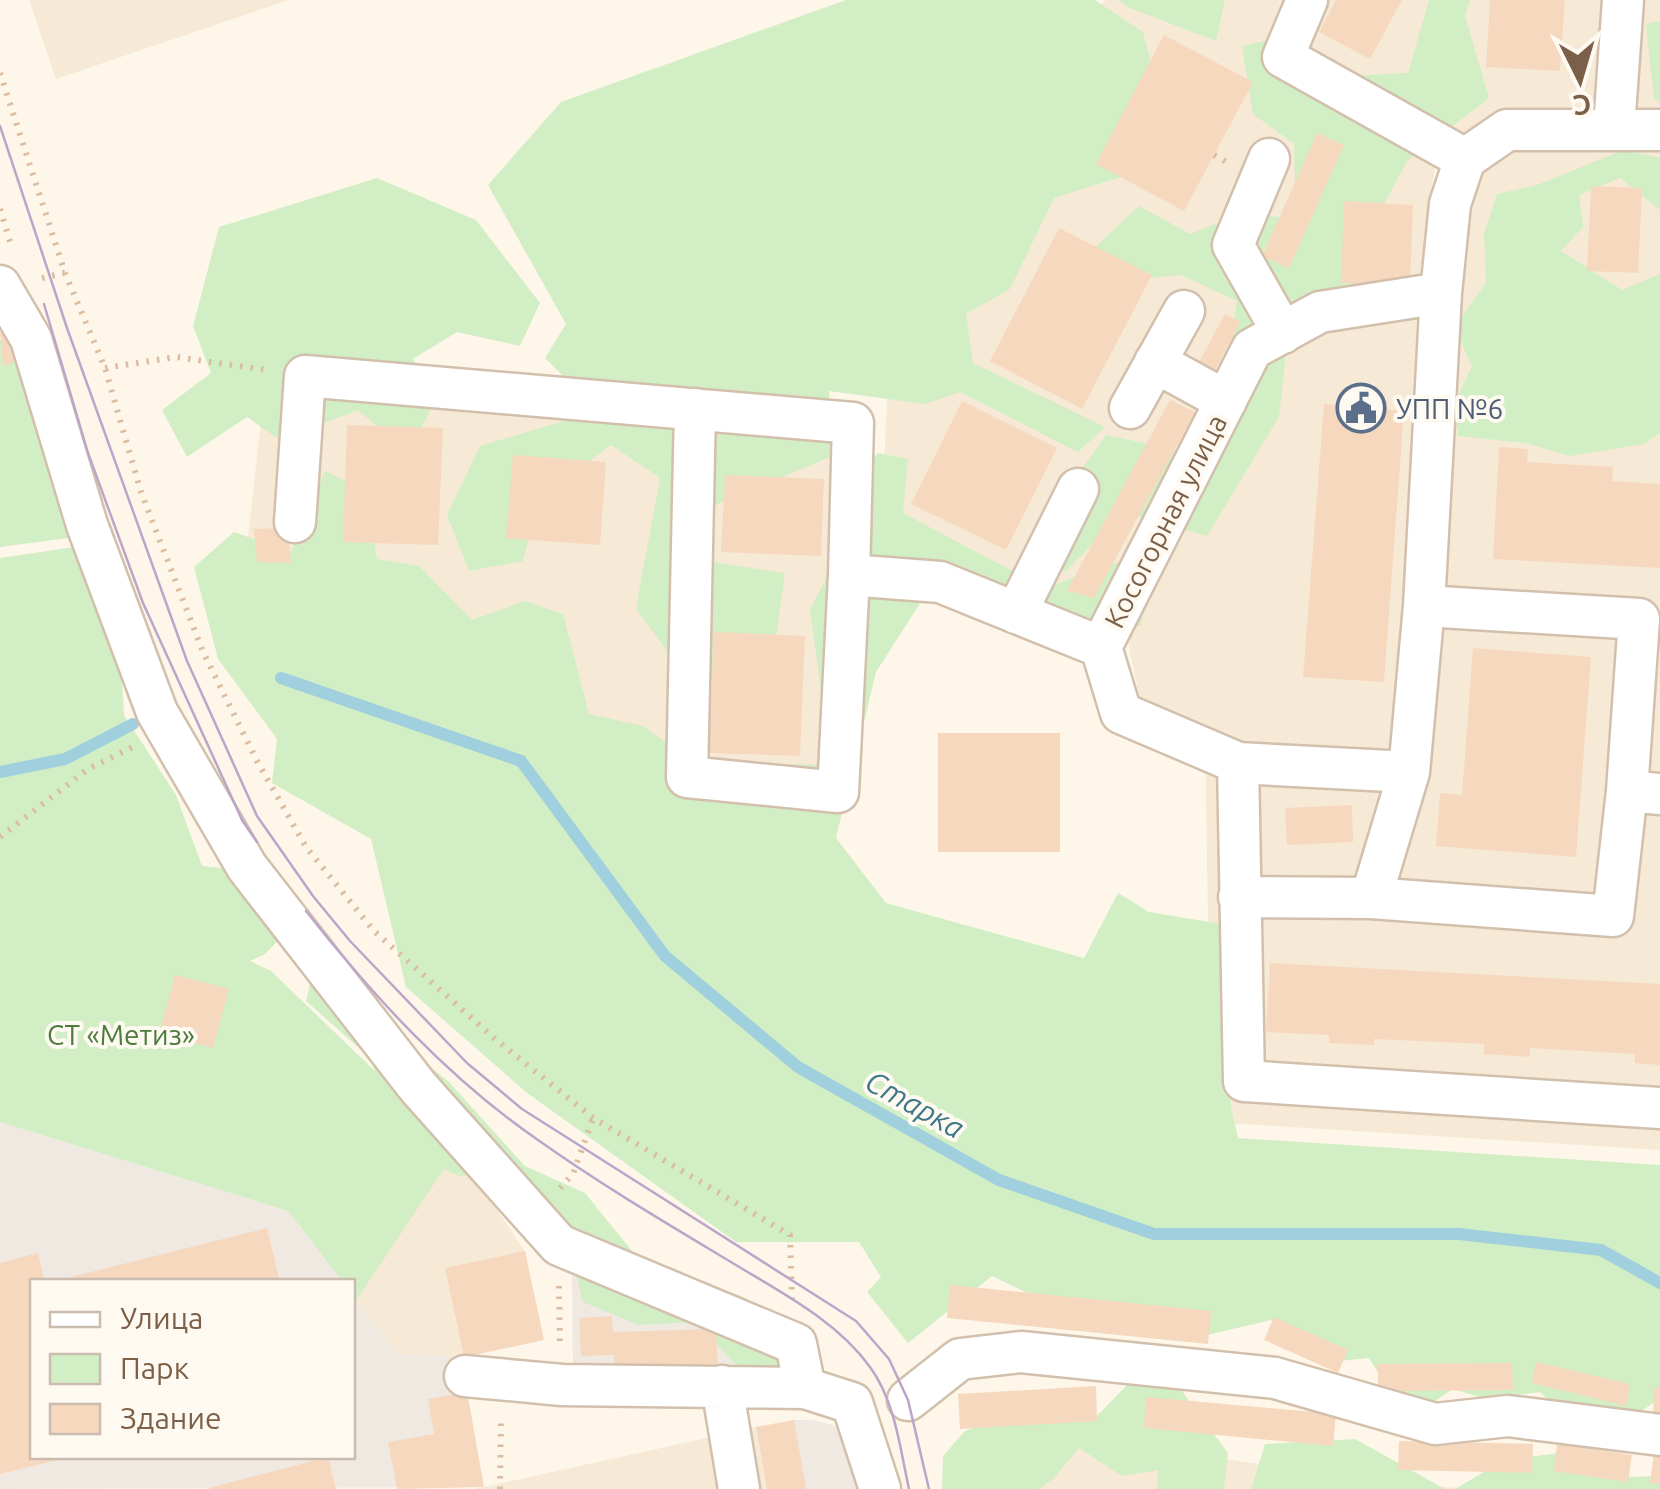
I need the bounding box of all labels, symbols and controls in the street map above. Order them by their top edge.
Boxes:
north arrow [1530,30,1630,130]
text: С [1572,89,1592,122]
public building icon: УПП №6 [1335,382,1387,434]
place label: УПП №6 [1396,393,1503,424]
street label: Косогорная улица [1098,409,1232,633]
park label: СТ «Метиз» [47,1019,195,1050]
water label: Старка [860,1063,970,1145]
legend [30,1279,355,1459]
text: Улица [120,1301,204,1335]
text: Парк [120,1351,189,1385]
text: Здание [120,1401,222,1435]

